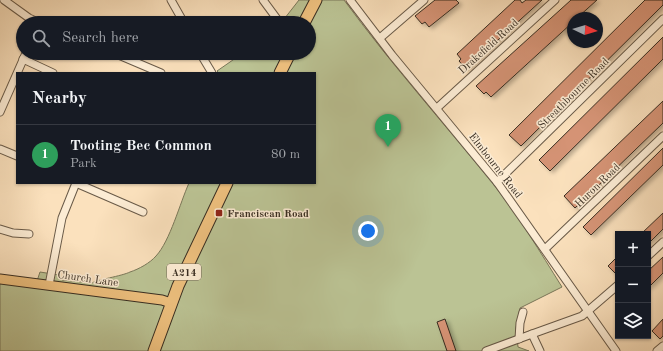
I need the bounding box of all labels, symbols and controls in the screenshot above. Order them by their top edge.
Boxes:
north arrow [567,12,603,48]
search box [16,16,316,60]
street label: Drakefield Road [457,17,521,77]
icon: search [30,27,52,49]
text: Search here [62,31,139,46]
street label: Streathbourne Road [536,56,612,132]
text: Nearby [32,90,87,107]
pin: 1 [375,114,401,147]
street label: Elmbourne Road [466,131,524,201]
text: Tooting Bec Common [70,139,212,154]
text: 1 [41,148,49,161]
text: 80 m [271,148,300,161]
text: Park [70,157,97,170]
street label: Huron Road [573,162,623,210]
marker: Franciscan Road [214,208,224,218]
place label: Franciscan Road [227,209,309,220]
your location [358,221,378,241]
map controls [615,231,651,339]
button: + [615,231,651,267]
road number: A214 [167,264,201,280]
button: − [615,267,651,303]
street label: Church Lane [57,270,119,289]
button: layers [615,303,651,339]

